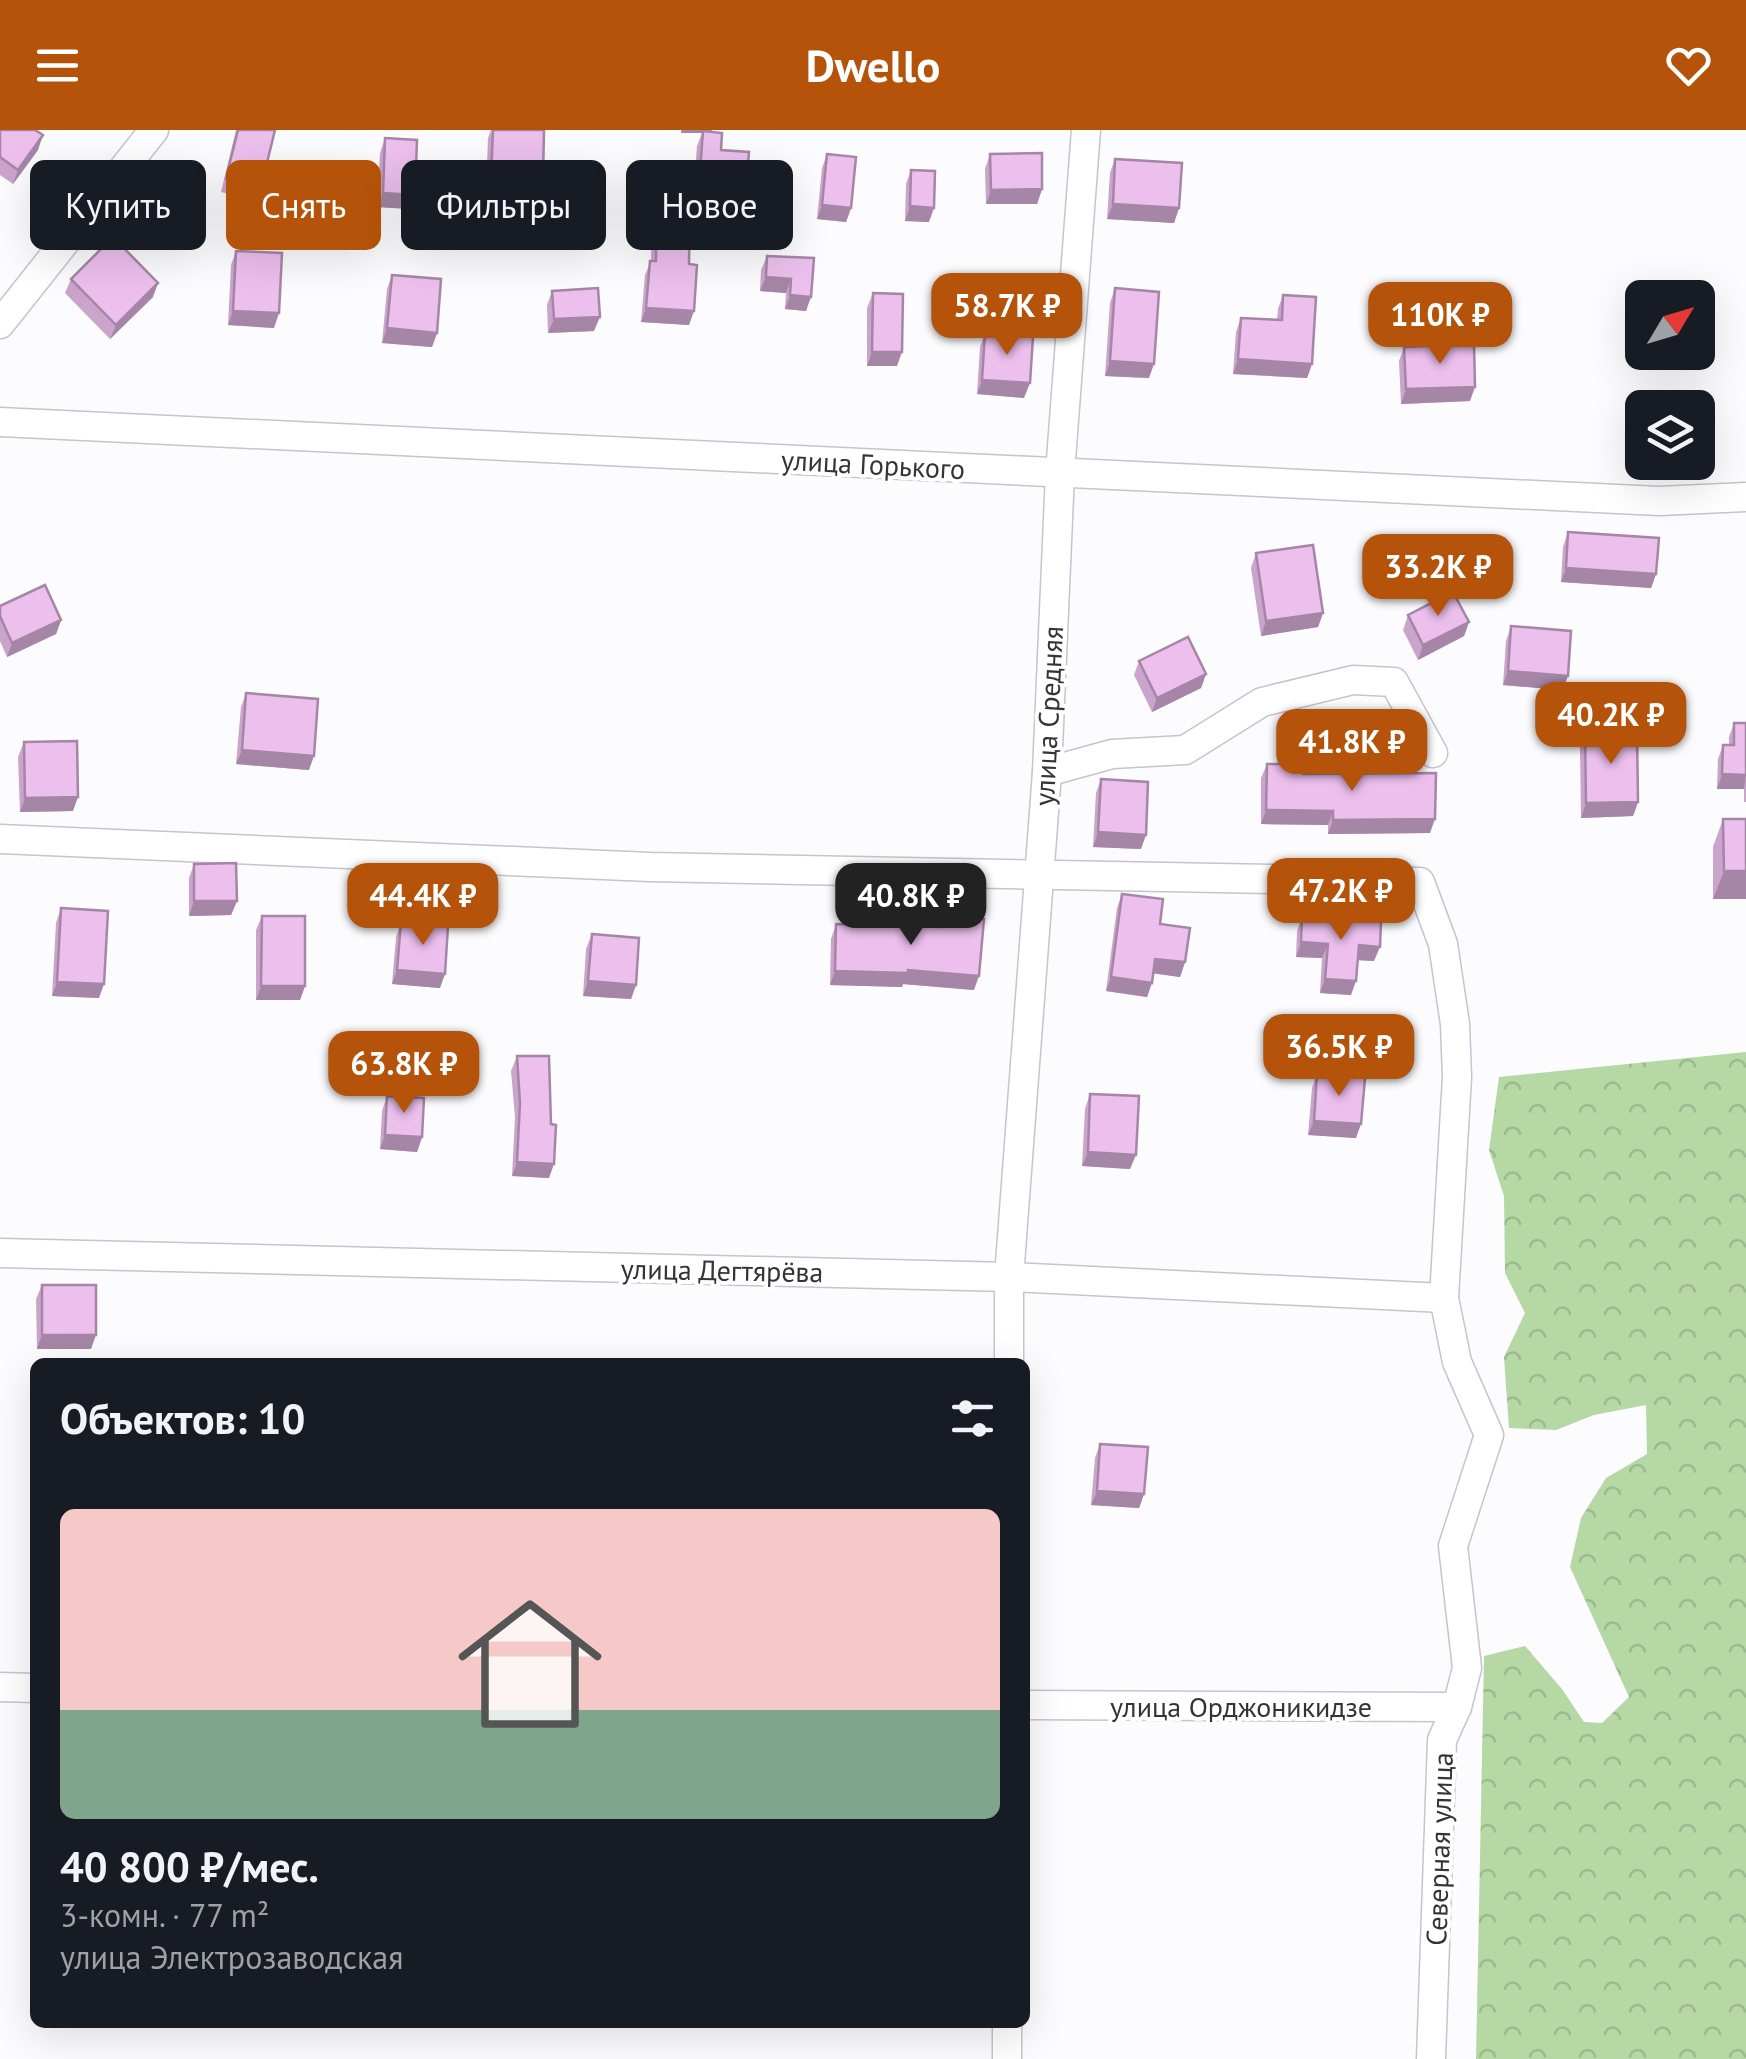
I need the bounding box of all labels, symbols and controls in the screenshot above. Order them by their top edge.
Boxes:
text: Dwello [806,36,940,94]
icon: menu [30,38,85,93]
icon: heart [1661,38,1716,93]
chip: Купить [30,160,206,250]
chip: Снять [226,160,381,250]
chip: Фильтры [401,160,606,250]
chip: Новое [626,160,793,250]
pin: 58.7K ₽ [915,273,1099,358]
north arrow [1625,280,1715,370]
map controls [1625,280,1715,480]
pin: 110K ₽ [1359,282,1521,367]
text: 58.7K ₽ [953,284,1061,326]
text: 110K ₽ [1390,293,1490,335]
button: layers [1625,390,1715,480]
street label: улица Горького [780,441,966,487]
pin: 33.2K ₽ [1346,534,1530,619]
text: 33.2K ₽ [1384,545,1492,587]
street label: улица Средняя [1025,625,1071,807]
pin: 40.2K ₽ [1519,682,1703,767]
text: 40.2K ₽ [1557,693,1665,735]
pin: 41.8K ₽ [1260,709,1444,794]
text: 41.8K ₽ [1298,720,1406,762]
pin: 47.2K ₽ [1249,858,1433,943]
pin: 44.4K ₽ [331,863,515,948]
pin: 40.8K ₽ [819,863,1003,948]
text: 47.2K ₽ [1289,869,1393,911]
text: 44.4K ₽ [369,874,477,916]
text: 40.8K ₽ [857,874,965,916]
pin: 36.5K ₽ [1247,1014,1431,1099]
text: 36.5K ₽ [1285,1025,1393,1067]
pin: 63.8K ₽ [312,1031,496,1116]
text: 63.8K ₽ [350,1042,458,1084]
street label: улица Дегтярёва [620,1250,824,1290]
text: Объектов: 10 [60,1391,305,1446]
icon: filters [945,1391,1000,1446]
icon: home [440,1574,620,1754]
street label: улица Орджоникидзе [1110,1688,1372,1725]
street label: Северная улица [1417,1752,1461,1946]
text: 40 800 ₽/мес. [60,1839,319,1894]
text: 3-комн. · 77 m² [60,1894,269,1936]
text: улица Электрозаводская [60,1936,403,1978]

